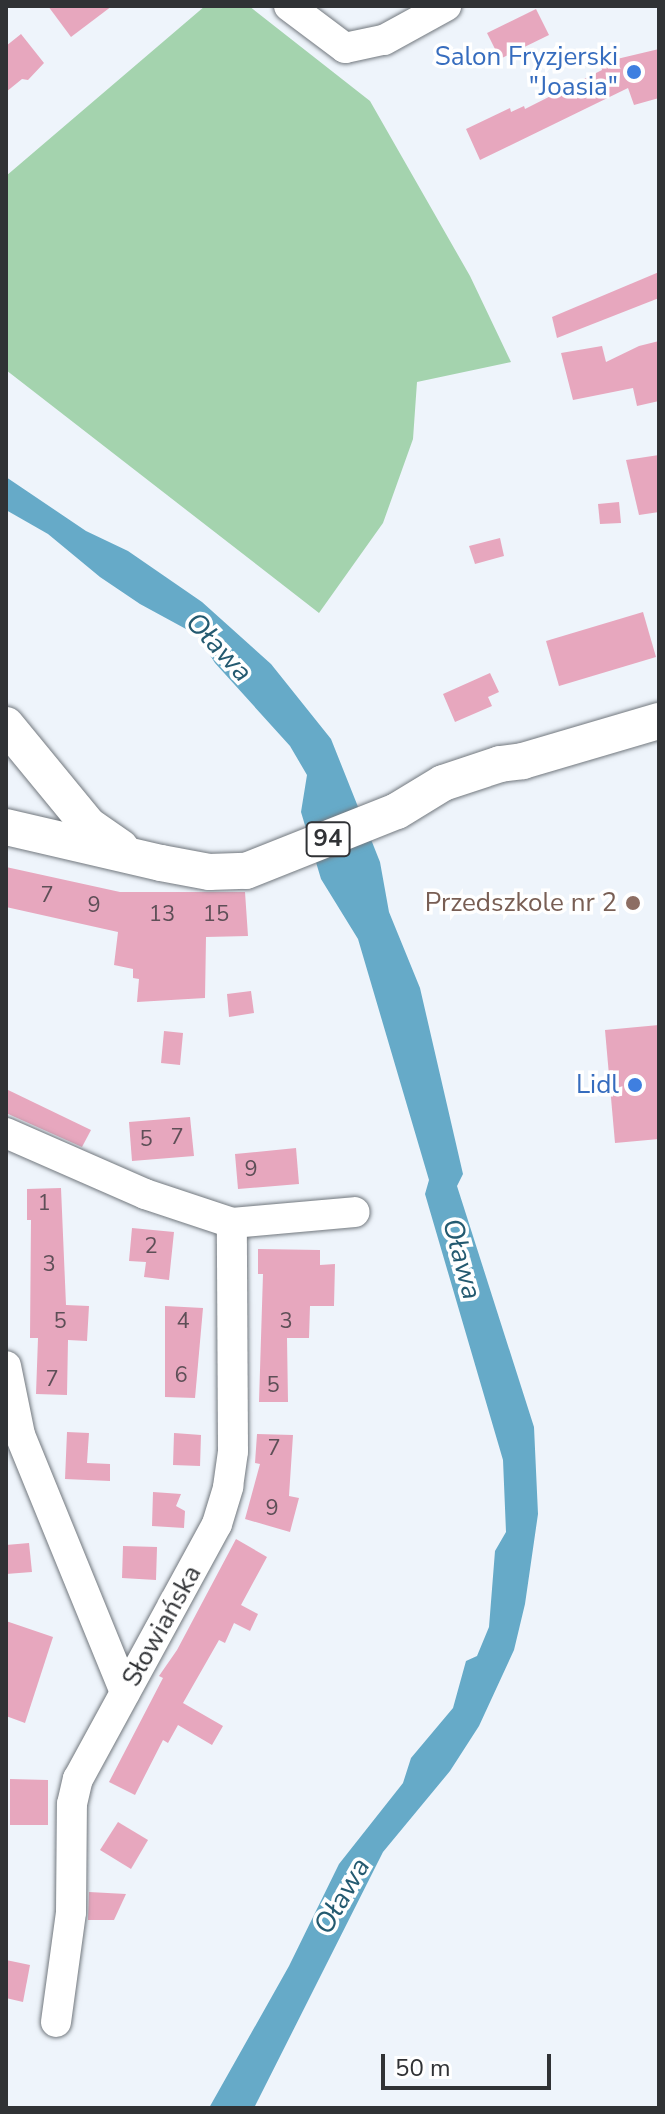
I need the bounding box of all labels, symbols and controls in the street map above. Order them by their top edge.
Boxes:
place label: Salon Fryzjerski "Joasia" [435,41,618,102]
marker: Salon Fryzjerski "Joasia" [625,63,643,81]
water label: Oława [179,605,259,689]
road number: 94 [304,819,352,859]
house number: 7 [40,883,54,909]
place label: Przedszkole nr 2 [425,887,617,919]
house number: 9 [87,893,101,919]
marker: Przedszkole nr 2 [624,894,642,912]
house number: 13 [149,902,175,928]
house number: 15 [203,902,229,928]
place label: Lidl [576,1069,619,1101]
marker: Lidl [626,1076,644,1094]
house number: 7 [170,1125,184,1151]
house number: 5 [139,1127,153,1153]
house number: 9 [244,1157,258,1183]
house number: 1 [37,1191,51,1217]
water label: Oława [435,1215,489,1303]
house number: 2 [144,1234,158,1260]
house number: 3 [42,1252,56,1278]
house number: 5 [53,1309,67,1335]
house number: 4 [176,1309,190,1335]
house number: 3 [279,1309,293,1335]
house number: 6 [174,1363,188,1389]
house number: 7 [45,1367,59,1393]
house number: 5 [266,1373,280,1399]
house number: 7 [267,1436,281,1462]
house number: 9 [265,1496,279,1522]
street label: Słowiańska [116,1560,208,1692]
water label: Oława [307,1852,377,1940]
scale bar [385,2038,555,2088]
text: 50 m [395,2052,451,2084]

